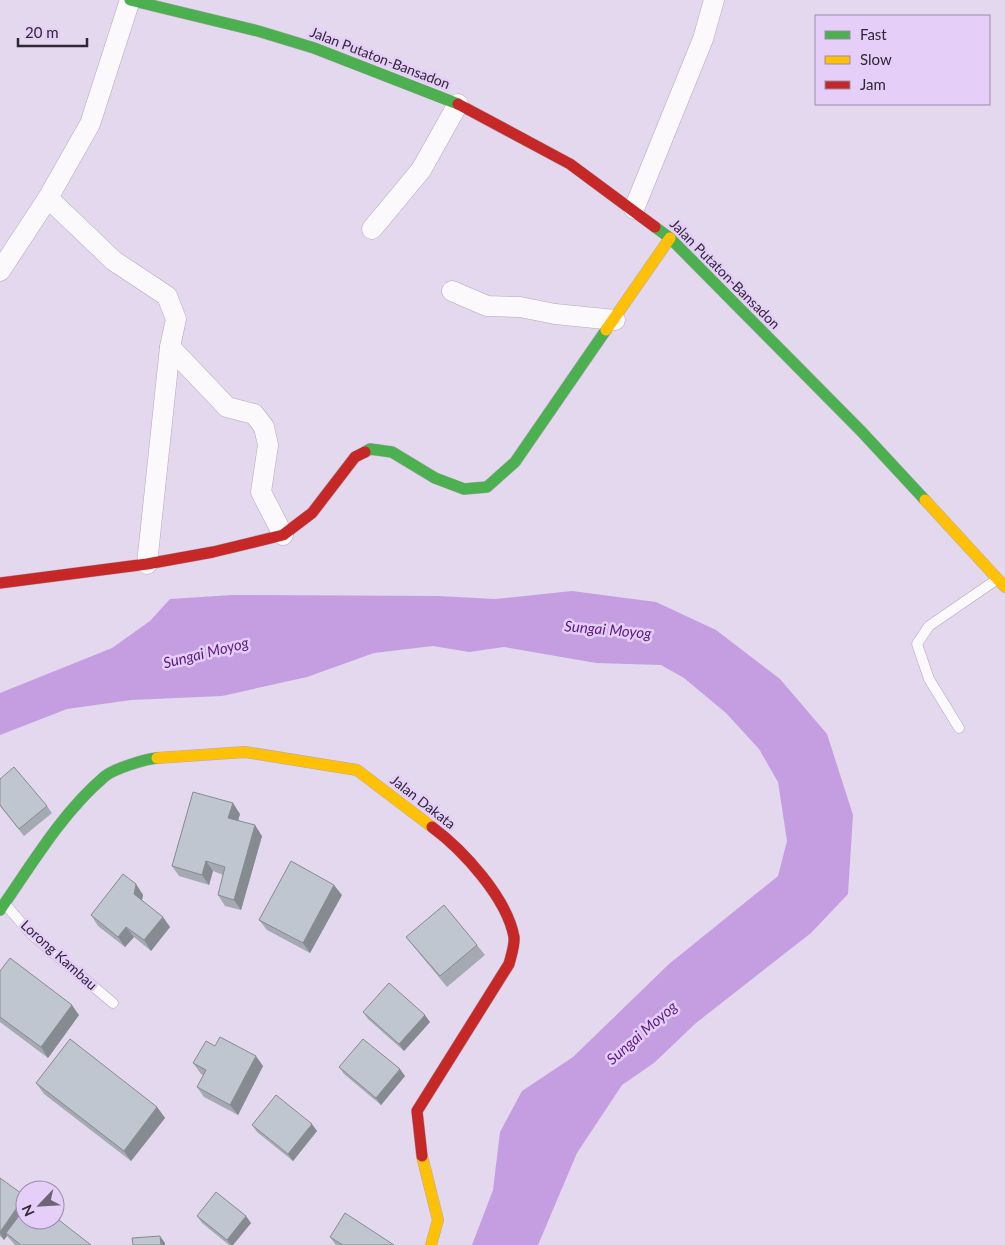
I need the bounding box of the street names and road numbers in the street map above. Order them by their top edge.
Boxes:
street label: Jalan Putaton-Bansadon [308,23,453,92]
street label: Jalan Putaton-Bansadon [667,215,784,332]
street label: Jalan Dakata [387,771,459,832]
street label: Lorong Kambau [18,916,101,993]

